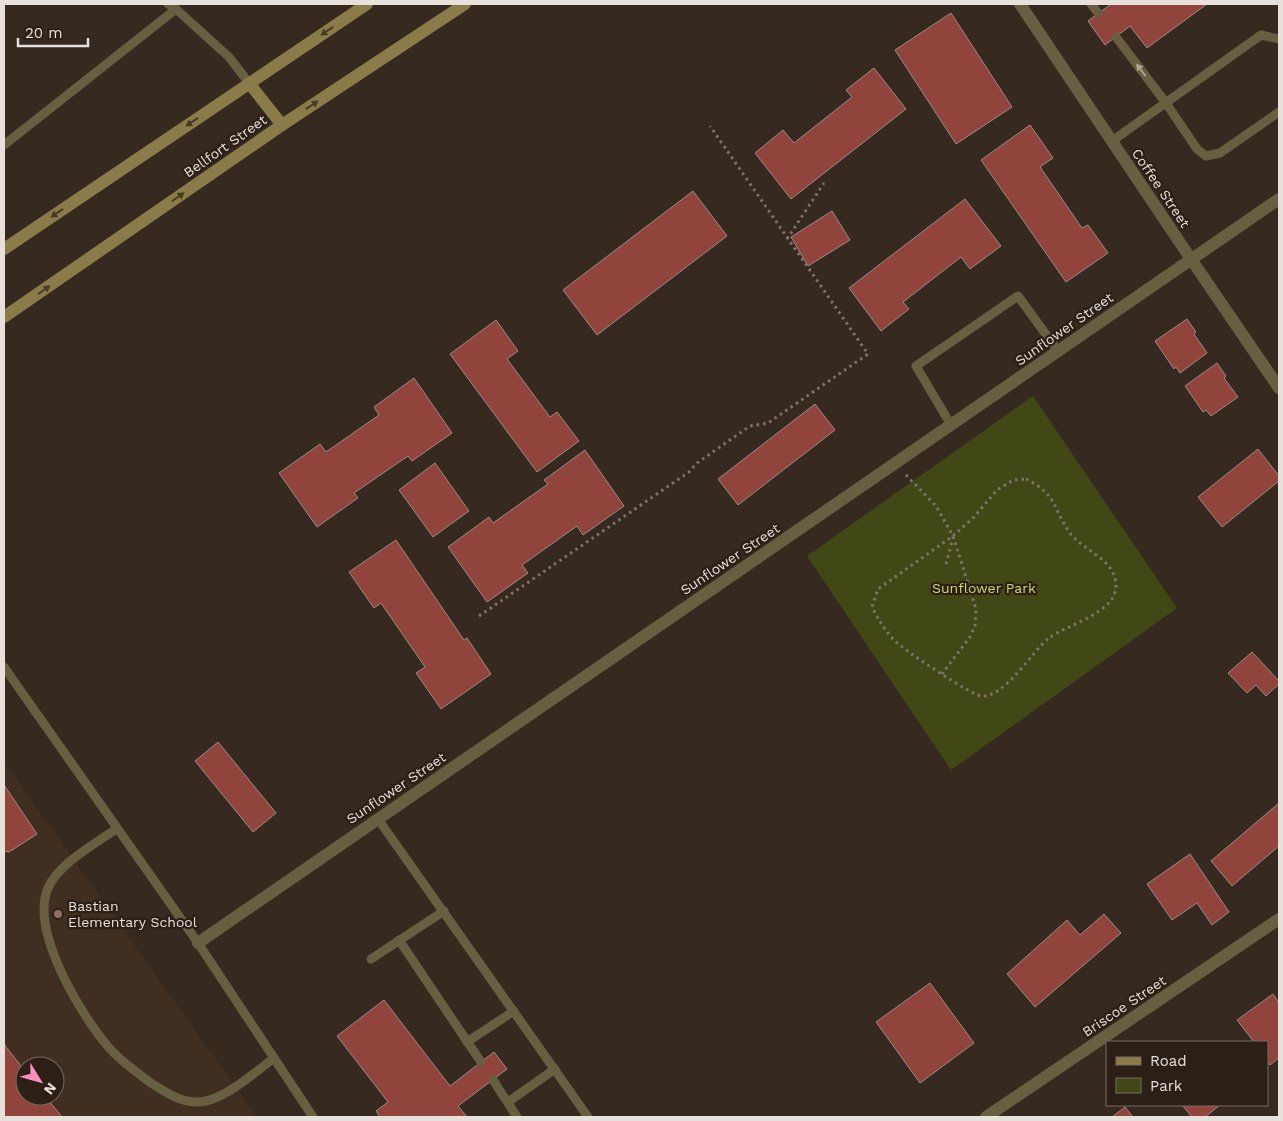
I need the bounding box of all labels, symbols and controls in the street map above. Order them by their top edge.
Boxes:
scale bar [18,15,88,47]
text: 20 m [25,24,63,42]
one-way arrow [320,26,333,36]
one-way arrow [1135,64,1146,77]
one-way arrow [305,101,318,110]
street label: Bellfort Street [180,111,270,181]
one-way arrow [185,117,199,127]
street label: Coffee Street [1129,145,1193,231]
one-way arrow [171,192,184,202]
one-way arrow [51,208,64,218]
one-way arrow [37,285,51,295]
street label: Sunflower Street [1012,289,1116,369]
street label: Sunflower Street [677,520,783,598]
park label: Sunflower Park [932,580,1036,596]
street label: Sunflower Street [343,749,449,827]
place label: Bastian Elementary School [68,898,198,930]
marker: Bastian Elementary School [52,908,64,920]
street label: Briscoe Street [1079,972,1169,1040]
legend [1106,1041,1268,1106]
text: Road [1150,1052,1187,1070]
north arrow [15,1056,65,1106]
text: Park [1150,1077,1183,1095]
text: N [41,1080,60,1098]

